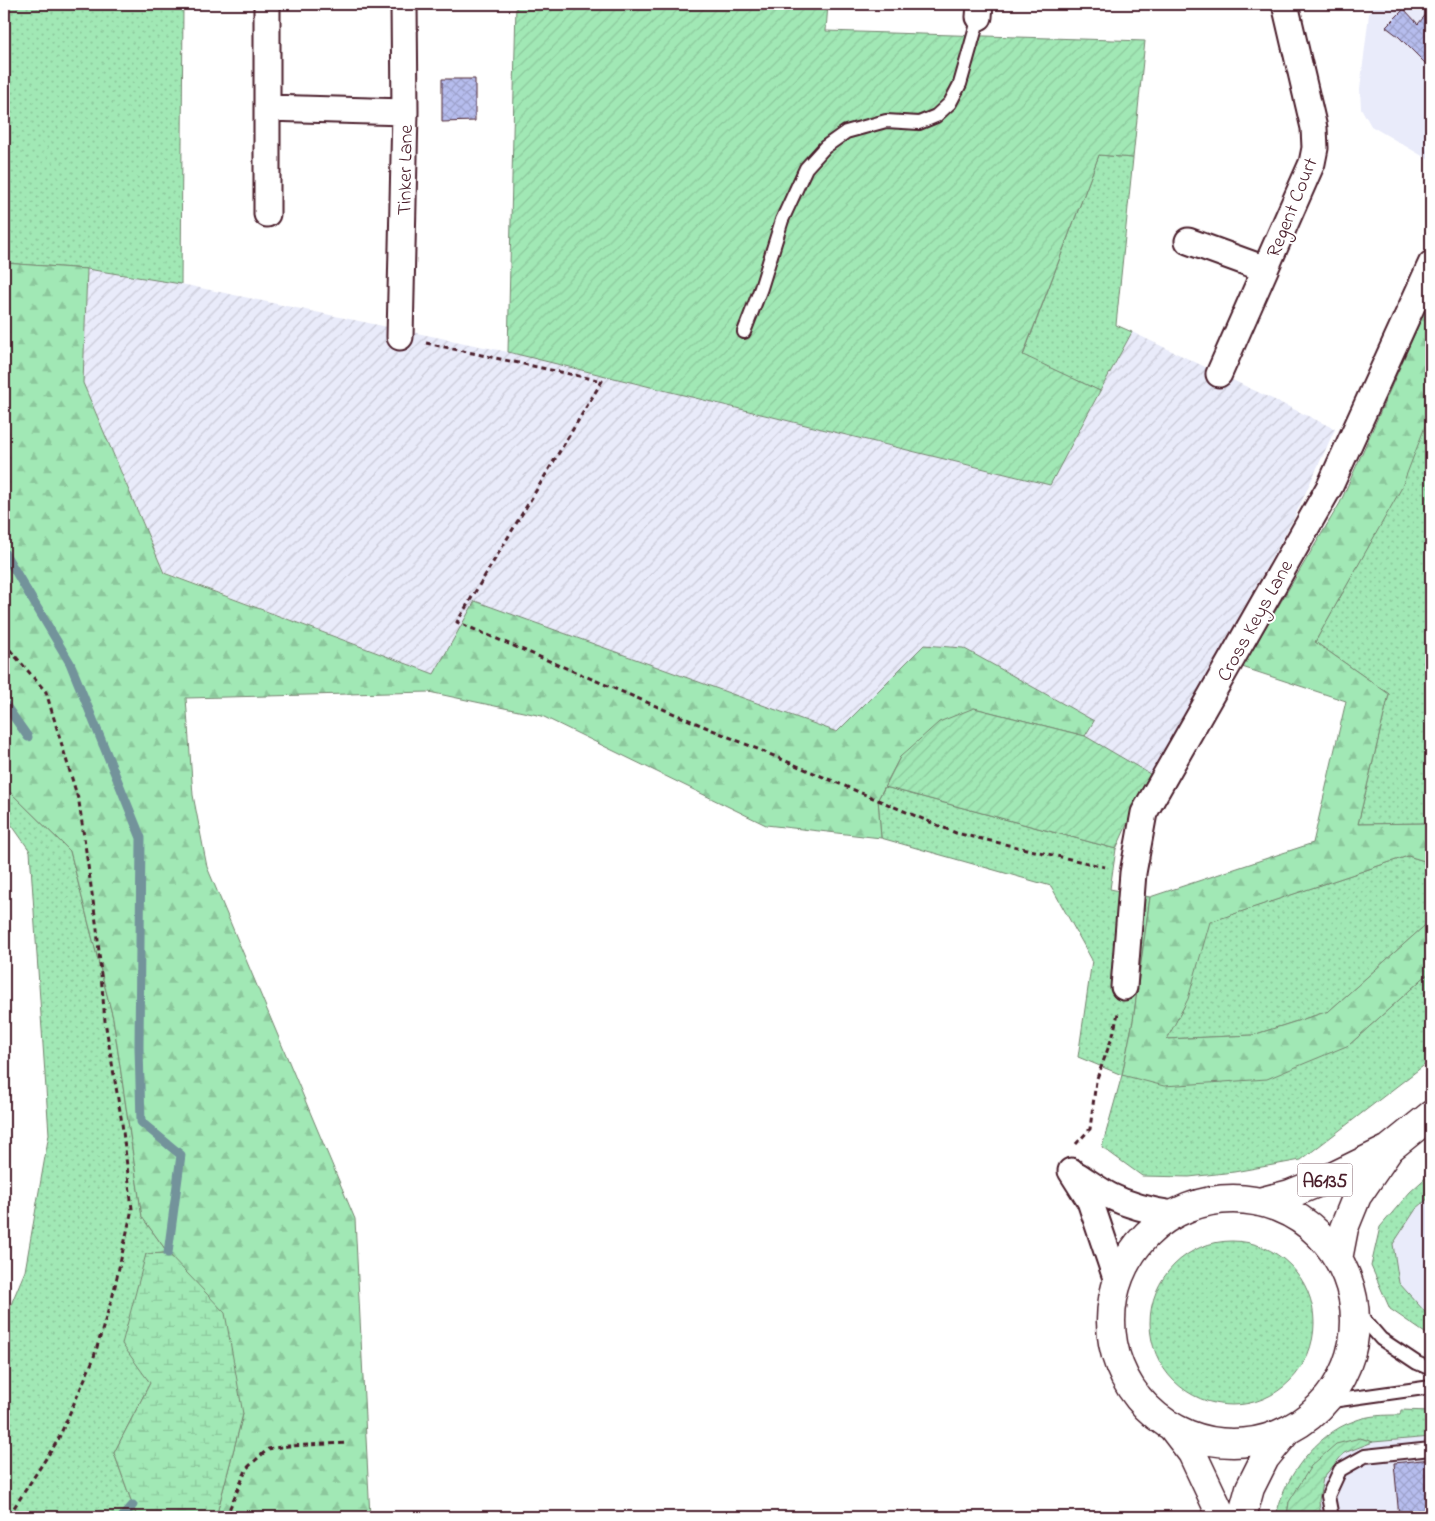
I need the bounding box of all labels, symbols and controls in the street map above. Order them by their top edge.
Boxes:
street label: Tinker Lane [391,124,422,216]
street label: Regent Court [1260,153,1328,263]
street label: Cross Keys Lane [1211,555,1302,687]
road number: A6135 [1298,1164,1352,1196]

